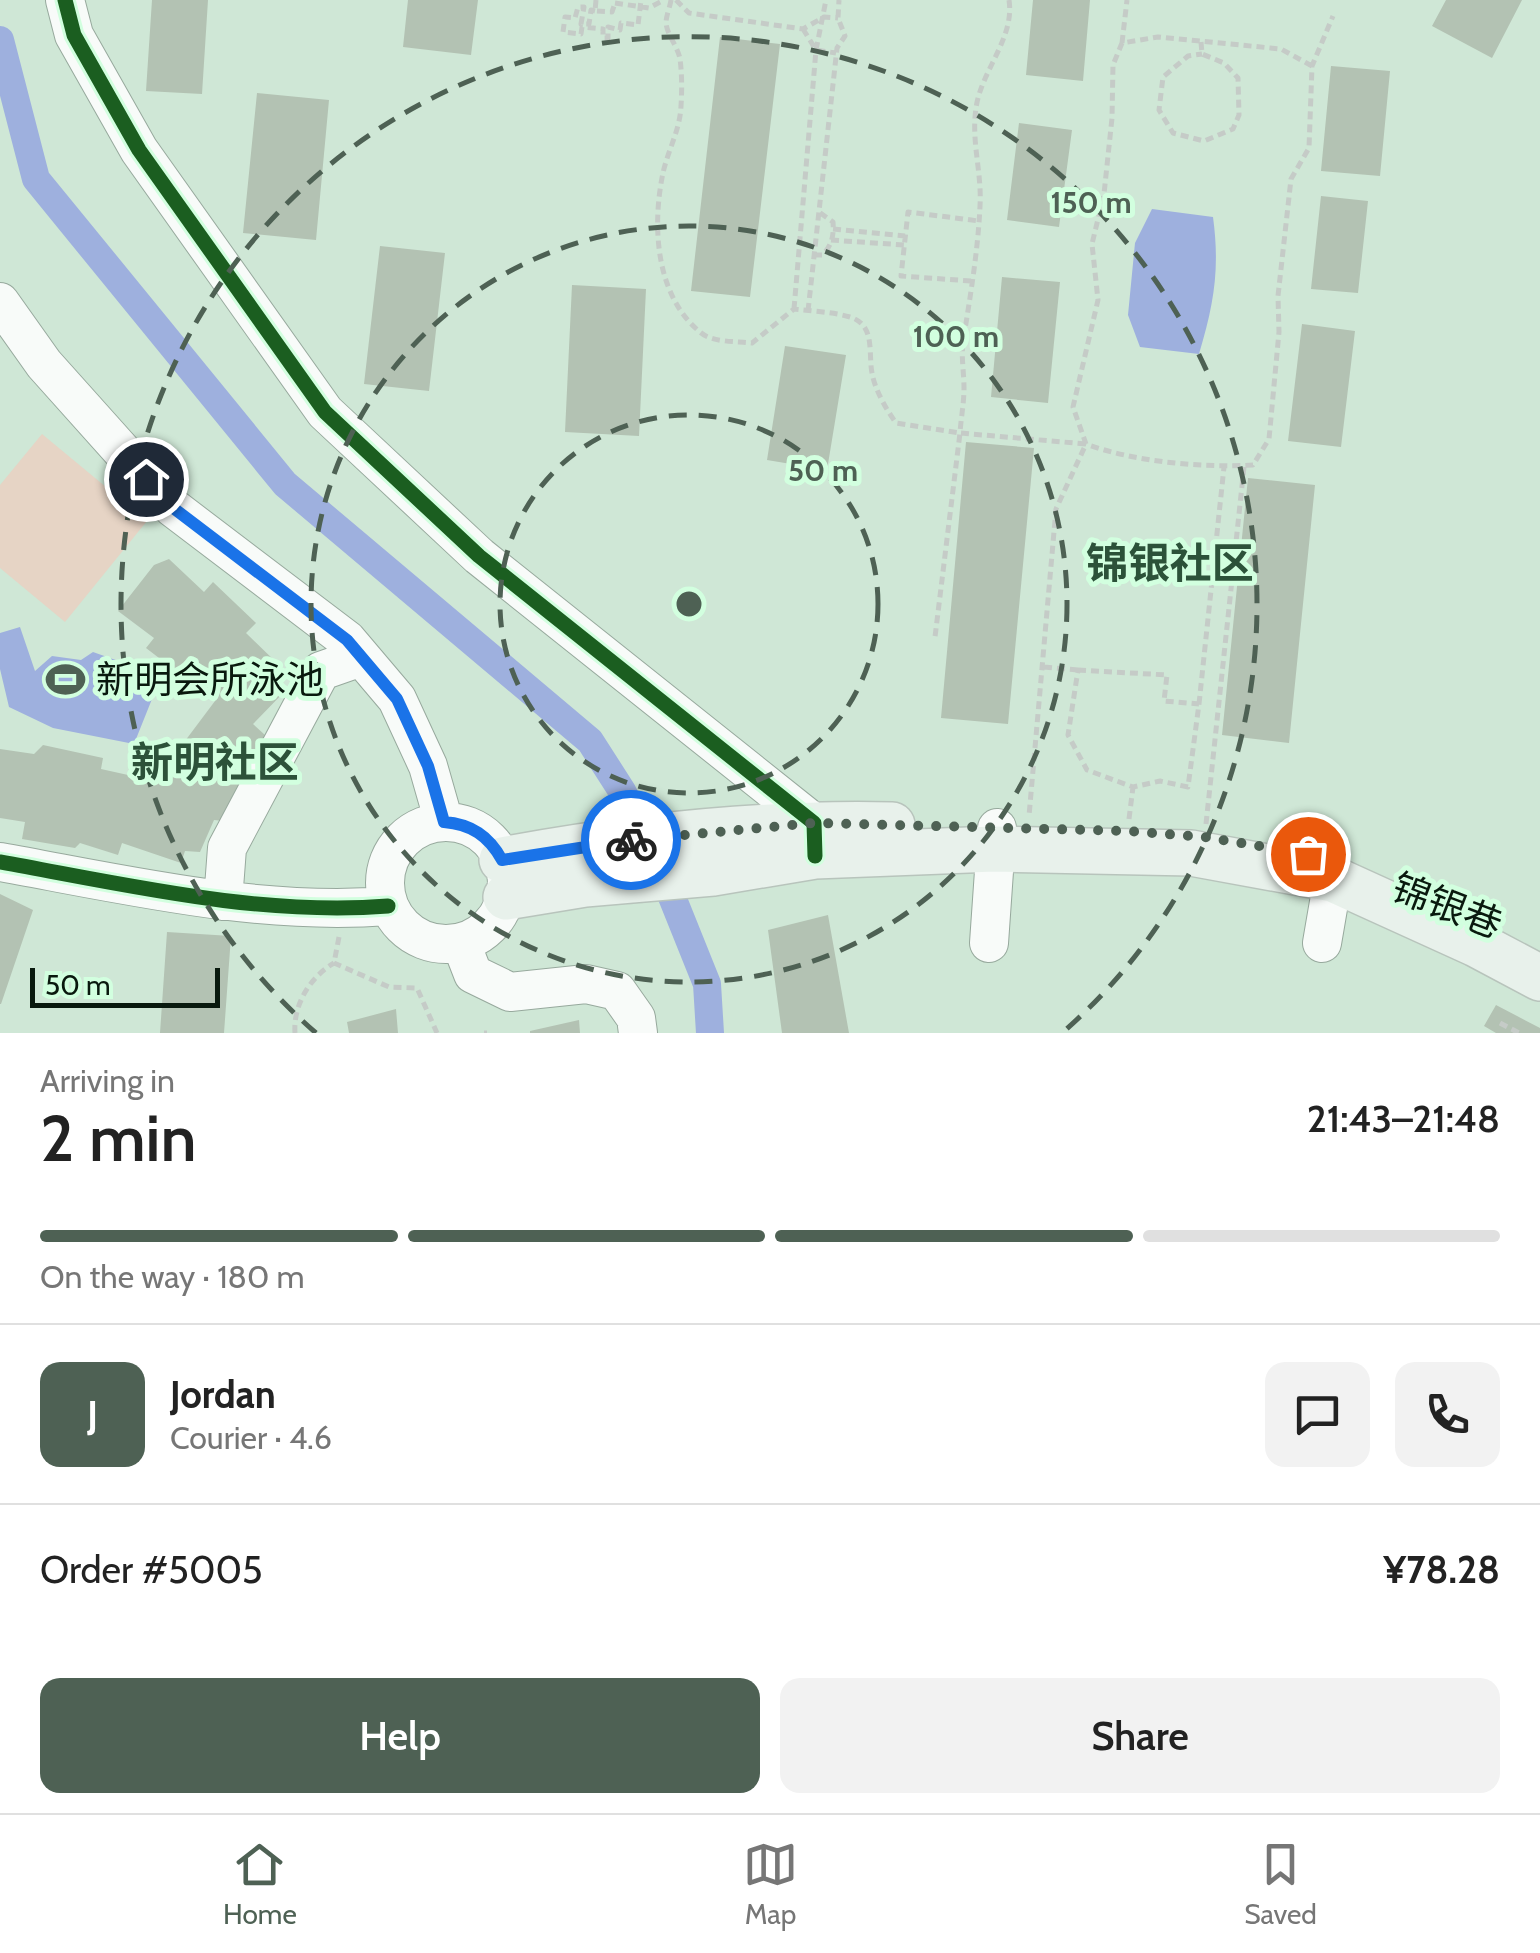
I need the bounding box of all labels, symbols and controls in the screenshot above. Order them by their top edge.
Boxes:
text: 150 m [1050,184,1132,221]
text: 100 m [913,318,999,355]
pin [104,437,189,522]
icon: home [119,452,174,507]
text: 50 m [788,452,858,489]
district label: 锦银社区 [1086,537,1254,589]
centre of rings [671,586,707,622]
place label: 新明会所泳池 [96,656,324,703]
sports icon: 新明会所泳池 [45,659,87,701]
district label: 新明社区 [131,736,299,788]
courier [581,790,681,890]
pin [1266,812,1351,897]
icon: bike [604,813,659,868]
icon: bag [1281,827,1336,882]
street label: 锦银巷 [1386,863,1509,948]
scale bar [30,963,220,1008]
text: 50 m [45,968,111,1002]
text: Arriving in [40,1061,175,1100]
text: 21:43–21:48 [1307,1095,1500,1142]
text: 2 min [40,1098,197,1177]
text: On the way · 180 m [40,1257,305,1296]
button: chat [1265,1362,1370,1467]
button: phone [1395,1362,1500,1467]
text: Jordan [170,1371,276,1418]
text: J [87,1391,98,1438]
text: Courier · 4.6 [170,1418,332,1457]
text: Order #5005 [40,1546,263,1593]
text: ¥78.28 [1383,1546,1500,1593]
button: Help [40,1678,760,1793]
button: Share [780,1678,1500,1793]
tab: Home [223,1837,297,1931]
tab: Map [743,1837,798,1931]
tab: Saved [1244,1837,1317,1931]

